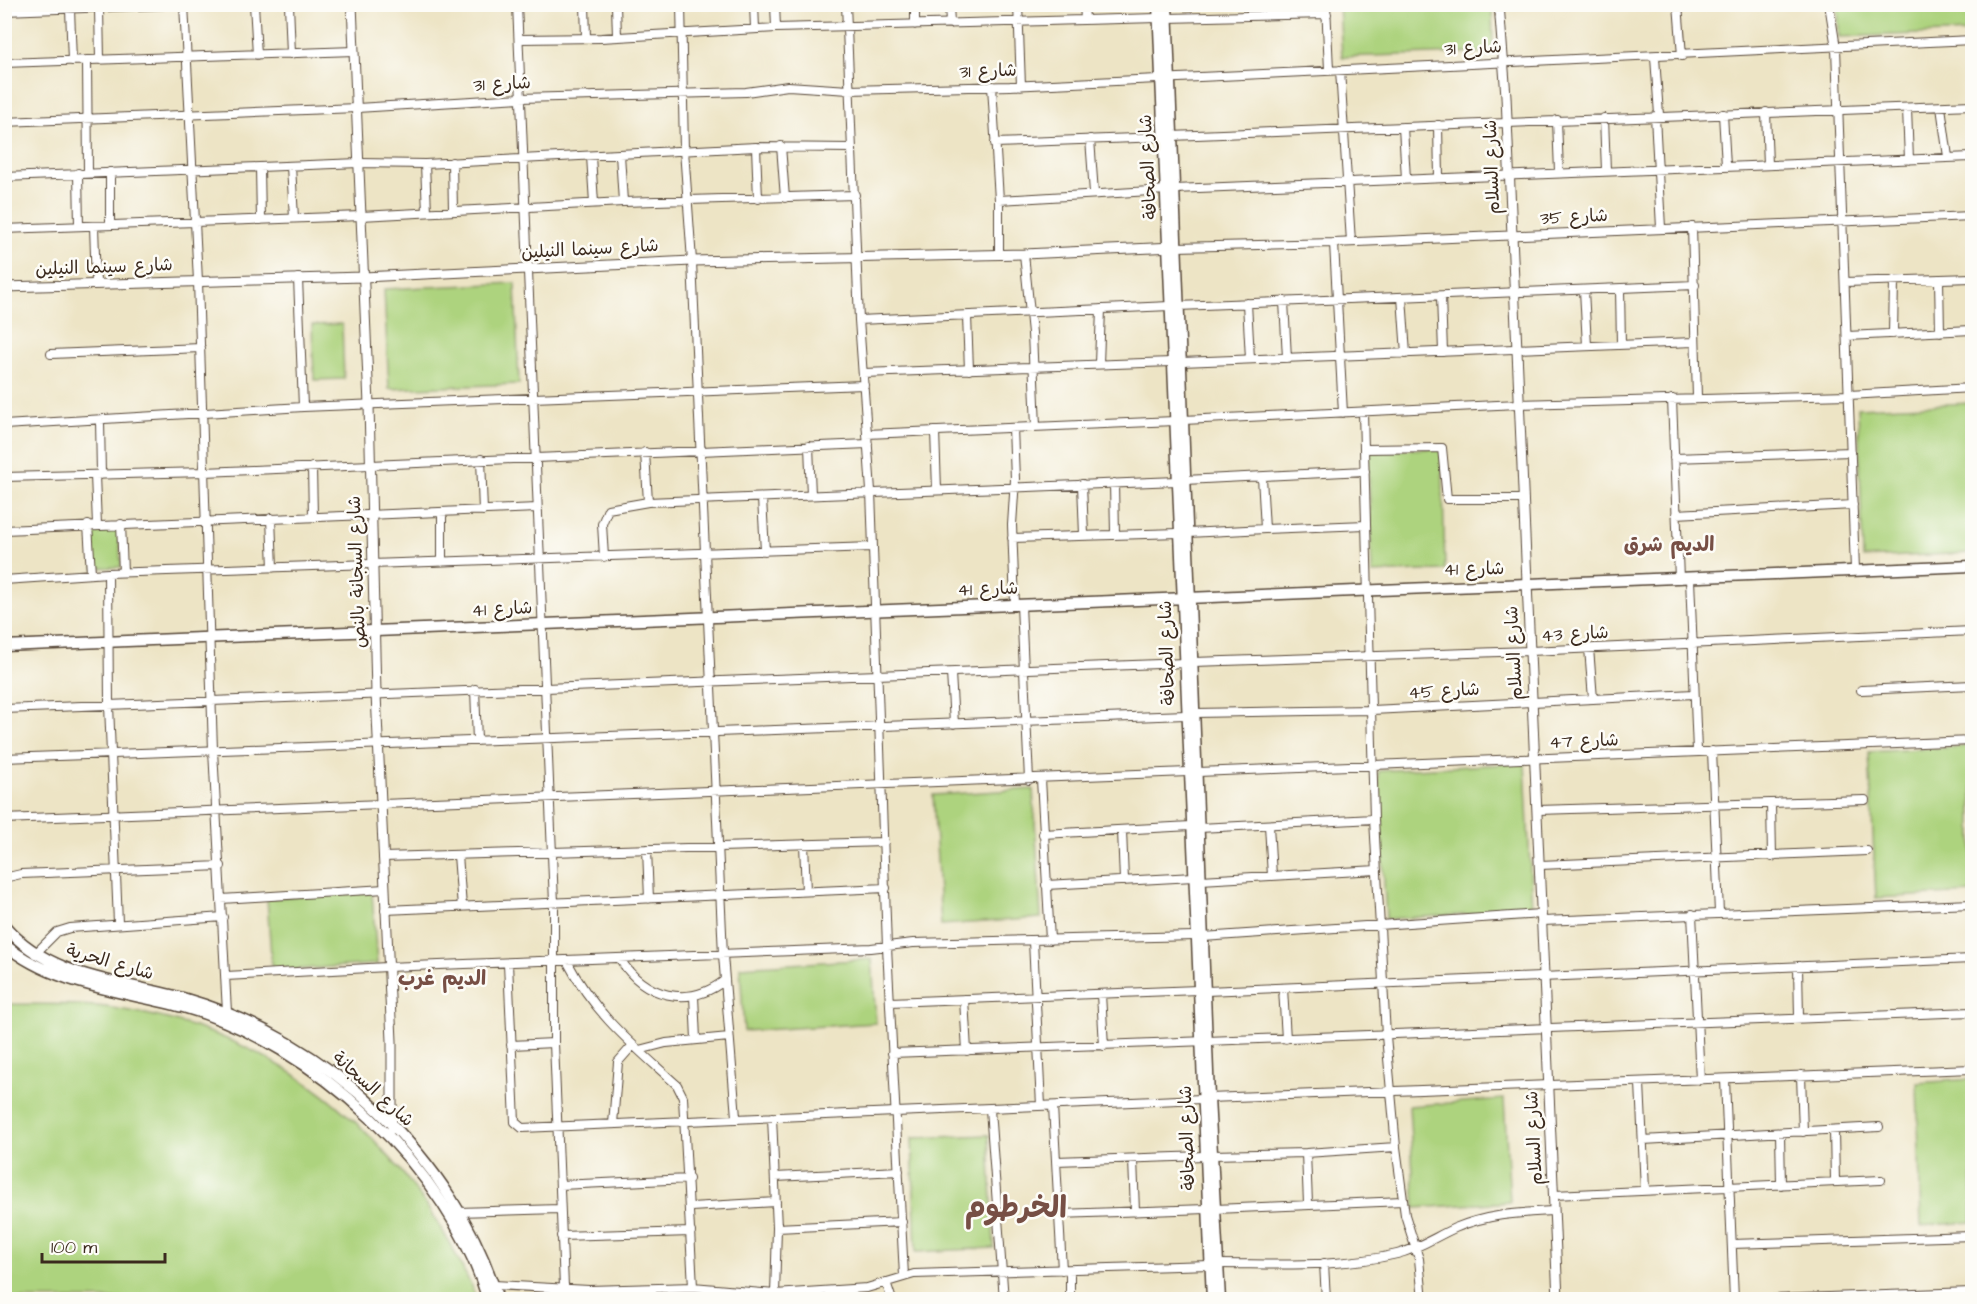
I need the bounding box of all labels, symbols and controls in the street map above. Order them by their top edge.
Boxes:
street label: شارع 31 [1444,34,1502,62]
street label: شارع 31 [959,58,1017,84]
street label: شارع 31 [473,70,531,98]
street label: شارع الصحافة [1133,114,1163,220]
street label: شارع السلام [1478,119,1507,215]
street label: شارع 35 [1539,203,1609,231]
street label: شارع سينما النيلين [521,233,659,265]
street label: شارع سينما النيلين [35,252,173,282]
street label: شارع السجانة بالنص [342,495,372,649]
district label: الديم شرق [1624,531,1714,559]
street label: شارع 41 [1443,556,1505,582]
street label: شارع 41 [957,575,1019,603]
street label: شارع 41 [471,595,533,623]
street label: شارع الصحافة [1153,600,1181,706]
street label: شارع السلام [1499,605,1530,701]
street label: شارع 43 [1541,620,1609,648]
street label: شارع 45 [1408,677,1480,705]
street label: شارع 47 [1549,727,1619,755]
street label: شارع الحرية [63,938,157,986]
district label: الديم غرب [398,965,486,993]
street label: شارع السجانة [327,1046,419,1132]
street label: شارع الصحافة [1173,1085,1201,1191]
street label: شارع السلام [1519,1090,1550,1186]
district label: الخرطوم [965,1187,1067,1230]
scale bar [42,1226,165,1264]
text: 100 m [51,1235,97,1260]

